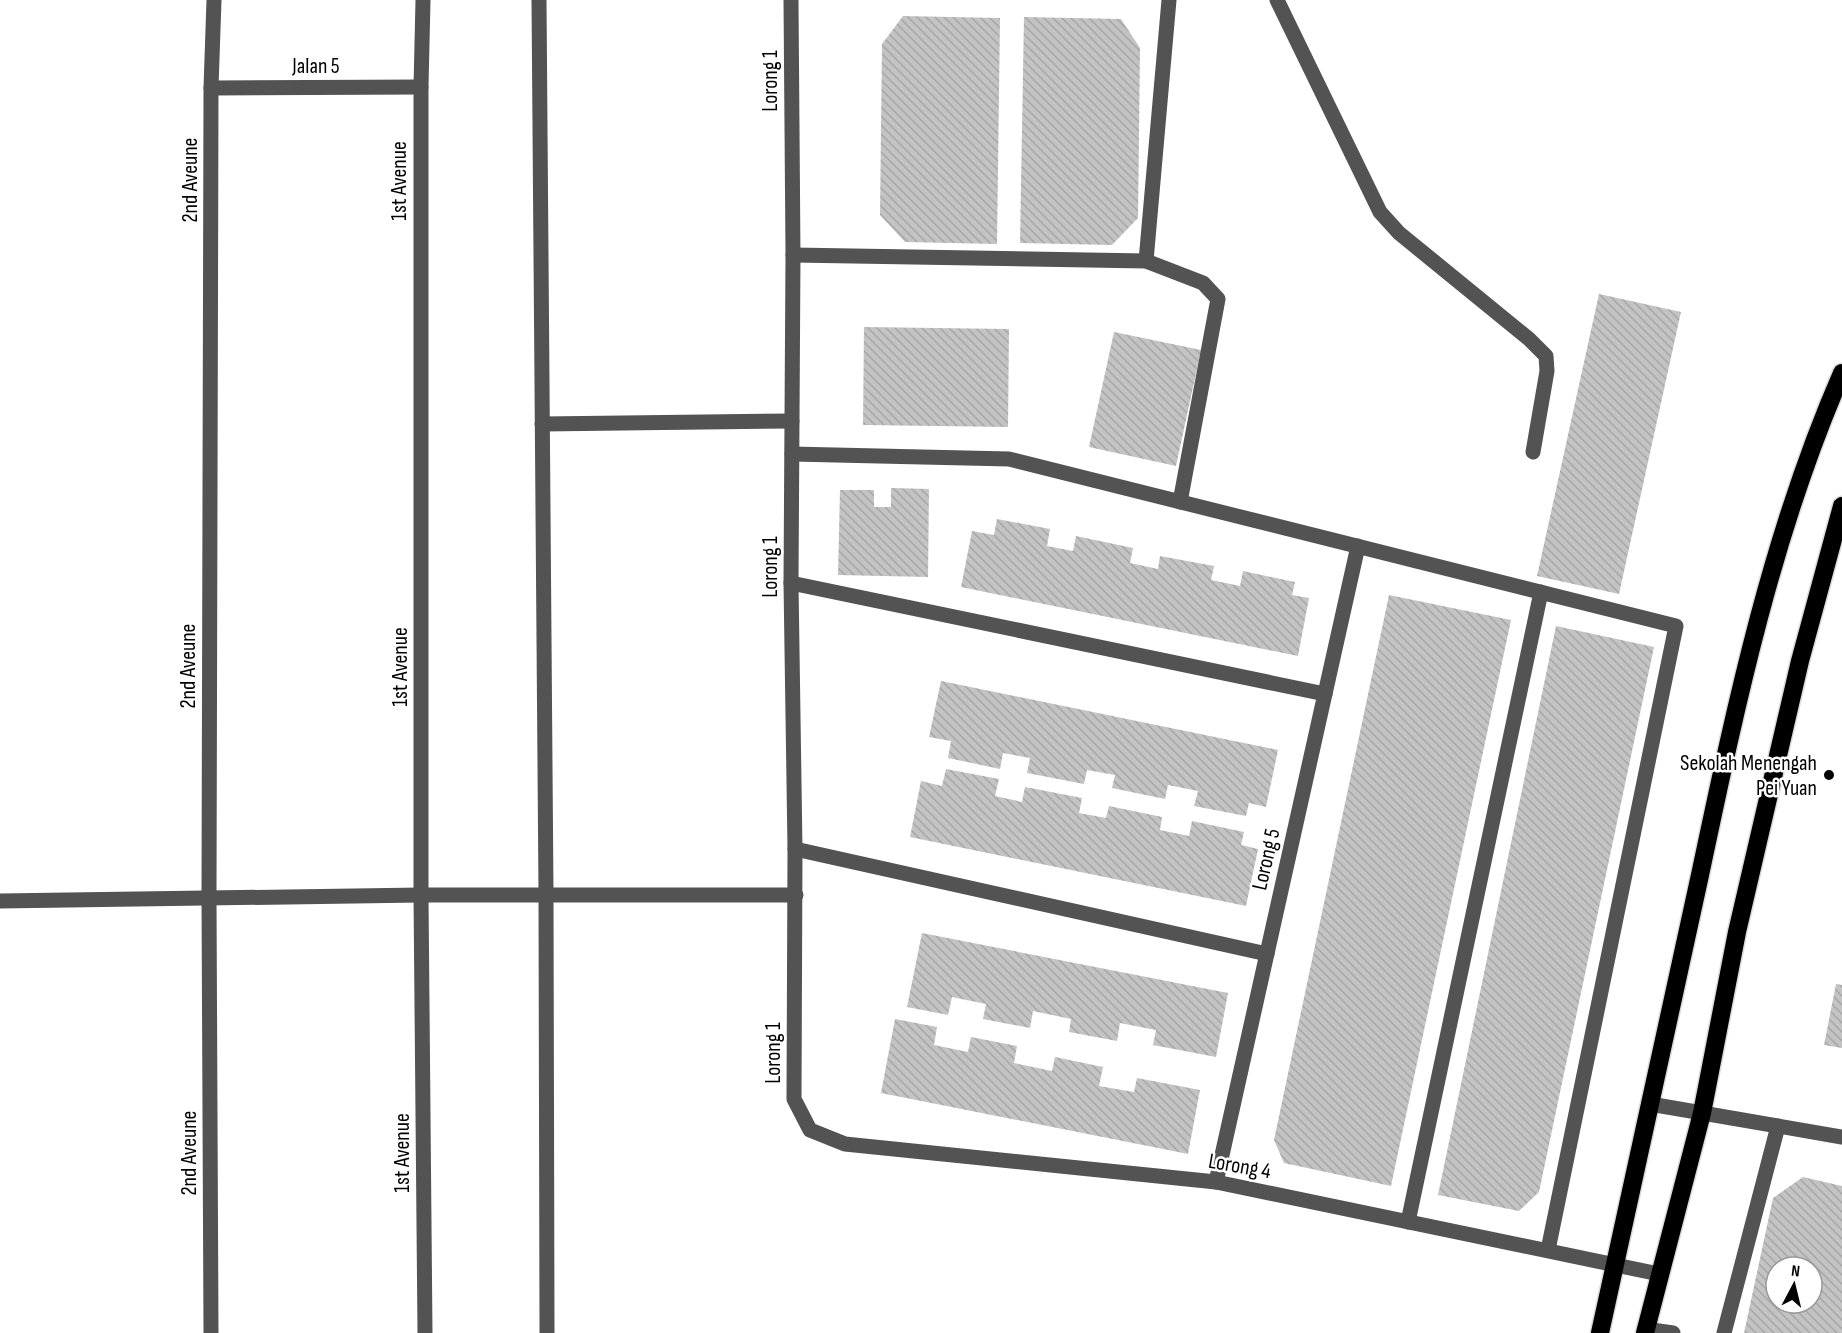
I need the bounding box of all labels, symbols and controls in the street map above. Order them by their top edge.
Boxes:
street label: Lorong 1 [757,50,784,112]
street label: Jalan 5 [291,53,340,80]
street label: 2nd Aveune [177,138,204,222]
street label: 1st Avenue [386,141,413,221]
street label: Lorong 1 [757,536,784,598]
street label: 2nd Aveune [175,624,202,708]
street label: 1st Avenue [387,627,414,707]
place label: Sekolah Menengah Pei Yuan [1680,750,1817,802]
marker: Sekolah Menengah Pei Yuan [1822,768,1836,782]
street label: Lorong 5 [1246,826,1287,893]
street label: Lorong 1 [760,1022,787,1084]
street label: 2nd Aveune [176,1111,203,1195]
street label: 1st Avenue [389,1113,416,1193]
street label: Lorong 4 [1206,1148,1273,1185]
north arrow [1764,1255,1824,1315]
text: N [1790,1262,1801,1282]

